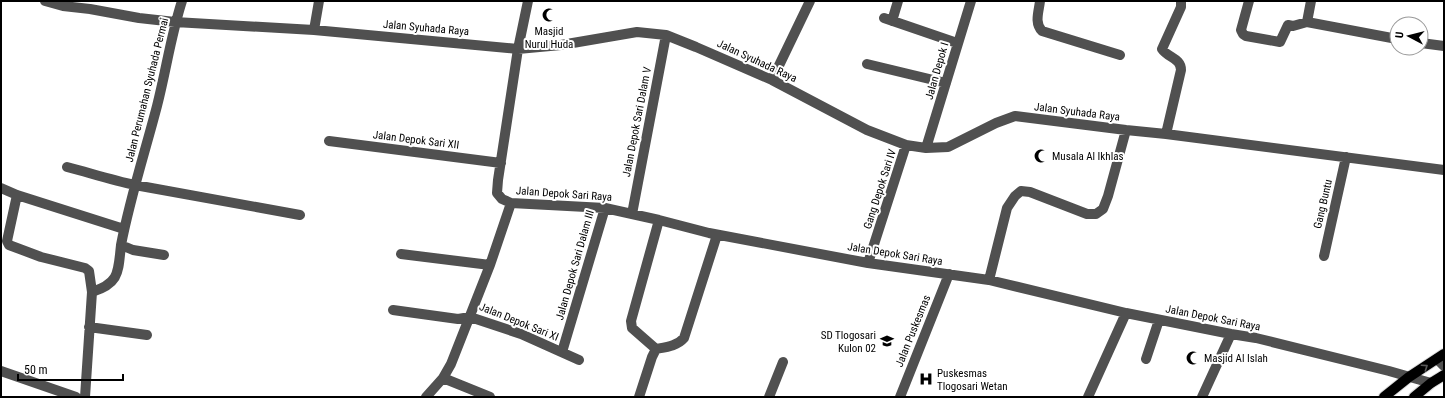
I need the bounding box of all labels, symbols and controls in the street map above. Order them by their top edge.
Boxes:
mosque icon: Masjid Nurul Huda [541,7,557,23]
north arrow [1389,16,1429,56]
street label: Jalan Perumahan Syuhada Permai [123,17,171,163]
street label: Jalan Syuhada Raya [382,18,470,38]
place label: Masjid Nurul Huda [525,25,573,51]
text: U [1393,31,1406,39]
street label: Jalan Syuhada Raya [715,37,799,85]
street label: Jalan Depok I [923,41,951,101]
street label: Jalan Depok Sari Dalam V [620,66,654,178]
street label: Jalan Syuhada Raya [1033,100,1121,124]
street label: Jalan Depok Sari XII [372,128,460,152]
street label: Gang Depok Sari IV [861,147,899,231]
mosque icon: Musala Al Ikhlas [1033,148,1049,164]
place label: Musala Al Ikhlas [1052,150,1123,163]
street label: Gang Buntu [1311,178,1335,230]
street label: Jalan Depok Sari Raya [516,184,612,204]
street label: Jalan Depok Sari Dalam III [553,208,597,322]
street label: Jalan Depok Sari Raya [846,240,944,268]
street label: Jalan Puskesmas [893,293,933,369]
street label: Jalan Depok Sari XI [477,300,561,344]
street label: Jalan Depok Sari Raya [1165,302,1261,334]
place label: SD Tlogosari Kulon 02 [821,329,876,355]
school or university icon: SD Tlogosari Kulon 02 [879,333,895,349]
mosque icon: Masjid Al Islah [1185,350,1201,366]
place label: Masjid Al Islah [1204,352,1268,365]
scale bar [18,356,123,382]
text: 50 m [24,363,48,377]
one-way arrow [1421,364,1428,372]
place label: Puskesmas Tlogosari Wetan [937,367,1008,393]
hospital icon: Puskesmas Tlogosari Wetan [918,371,934,387]

